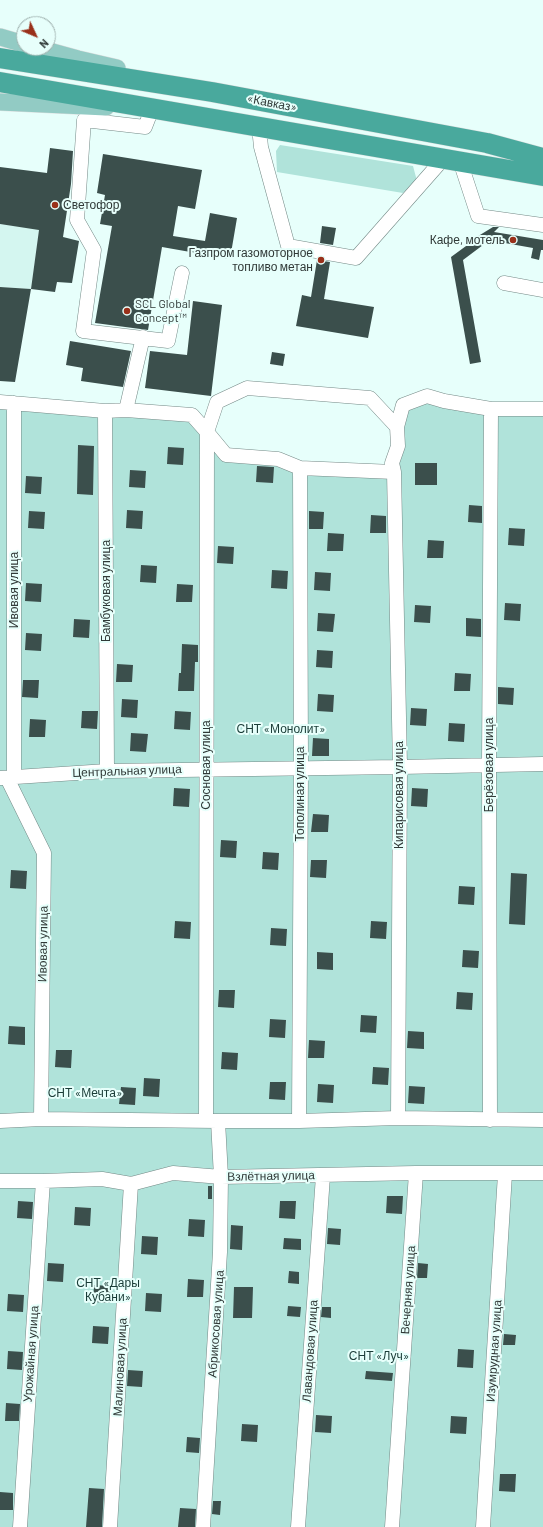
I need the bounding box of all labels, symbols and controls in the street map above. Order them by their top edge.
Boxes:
north arrow [16,16,56,56]
text: N [37,37,51,51]
street label: «Кавказ» [246,91,298,115]
place label: Светофор [63,198,119,212]
marker: Светофор [50,200,60,210]
place label: Кафе, мотель [430,233,505,247]
marker: Кафе, мотель [508,235,518,245]
place label: Газпром газомоторное топливо метан [189,246,313,274]
marker: Газпром газомоторное топливо метан [316,255,326,265]
place label: SCL Global Concept™ [135,297,191,325]
marker: SCL Global Concept™ [122,306,132,316]
street label: Бамбуковая улица [99,540,113,642]
street label: Ивовая улица [7,552,21,628]
street label: Берёзовая улица [482,718,496,812]
street label: Сосновая улица [199,720,213,810]
park label: СНТ «Монолит» [236,722,326,736]
street label: Кипарисовая улица [392,741,406,849]
street label: Тополиная улица [293,747,307,841]
street label: Центральная улица [72,762,182,780]
street label: Ивовая улица [35,906,51,982]
park label: СНТ «Мечта» [48,1086,122,1100]
street label: Взлётная улица [227,1168,315,1184]
street label: Вечерняя улица [398,1245,418,1335]
street label: Абрикосовая улица [205,1270,227,1378]
park label: СНТ «Дары Кубани» [76,1276,140,1304]
street label: Лавандовая улица [299,1299,321,1403]
street label: Изумрудная улица [483,1299,505,1403]
street label: Урожайная улица [20,1305,42,1403]
street label: Малиновая улица [110,1317,130,1417]
park label: СНТ «Луч» [349,1349,409,1363]

